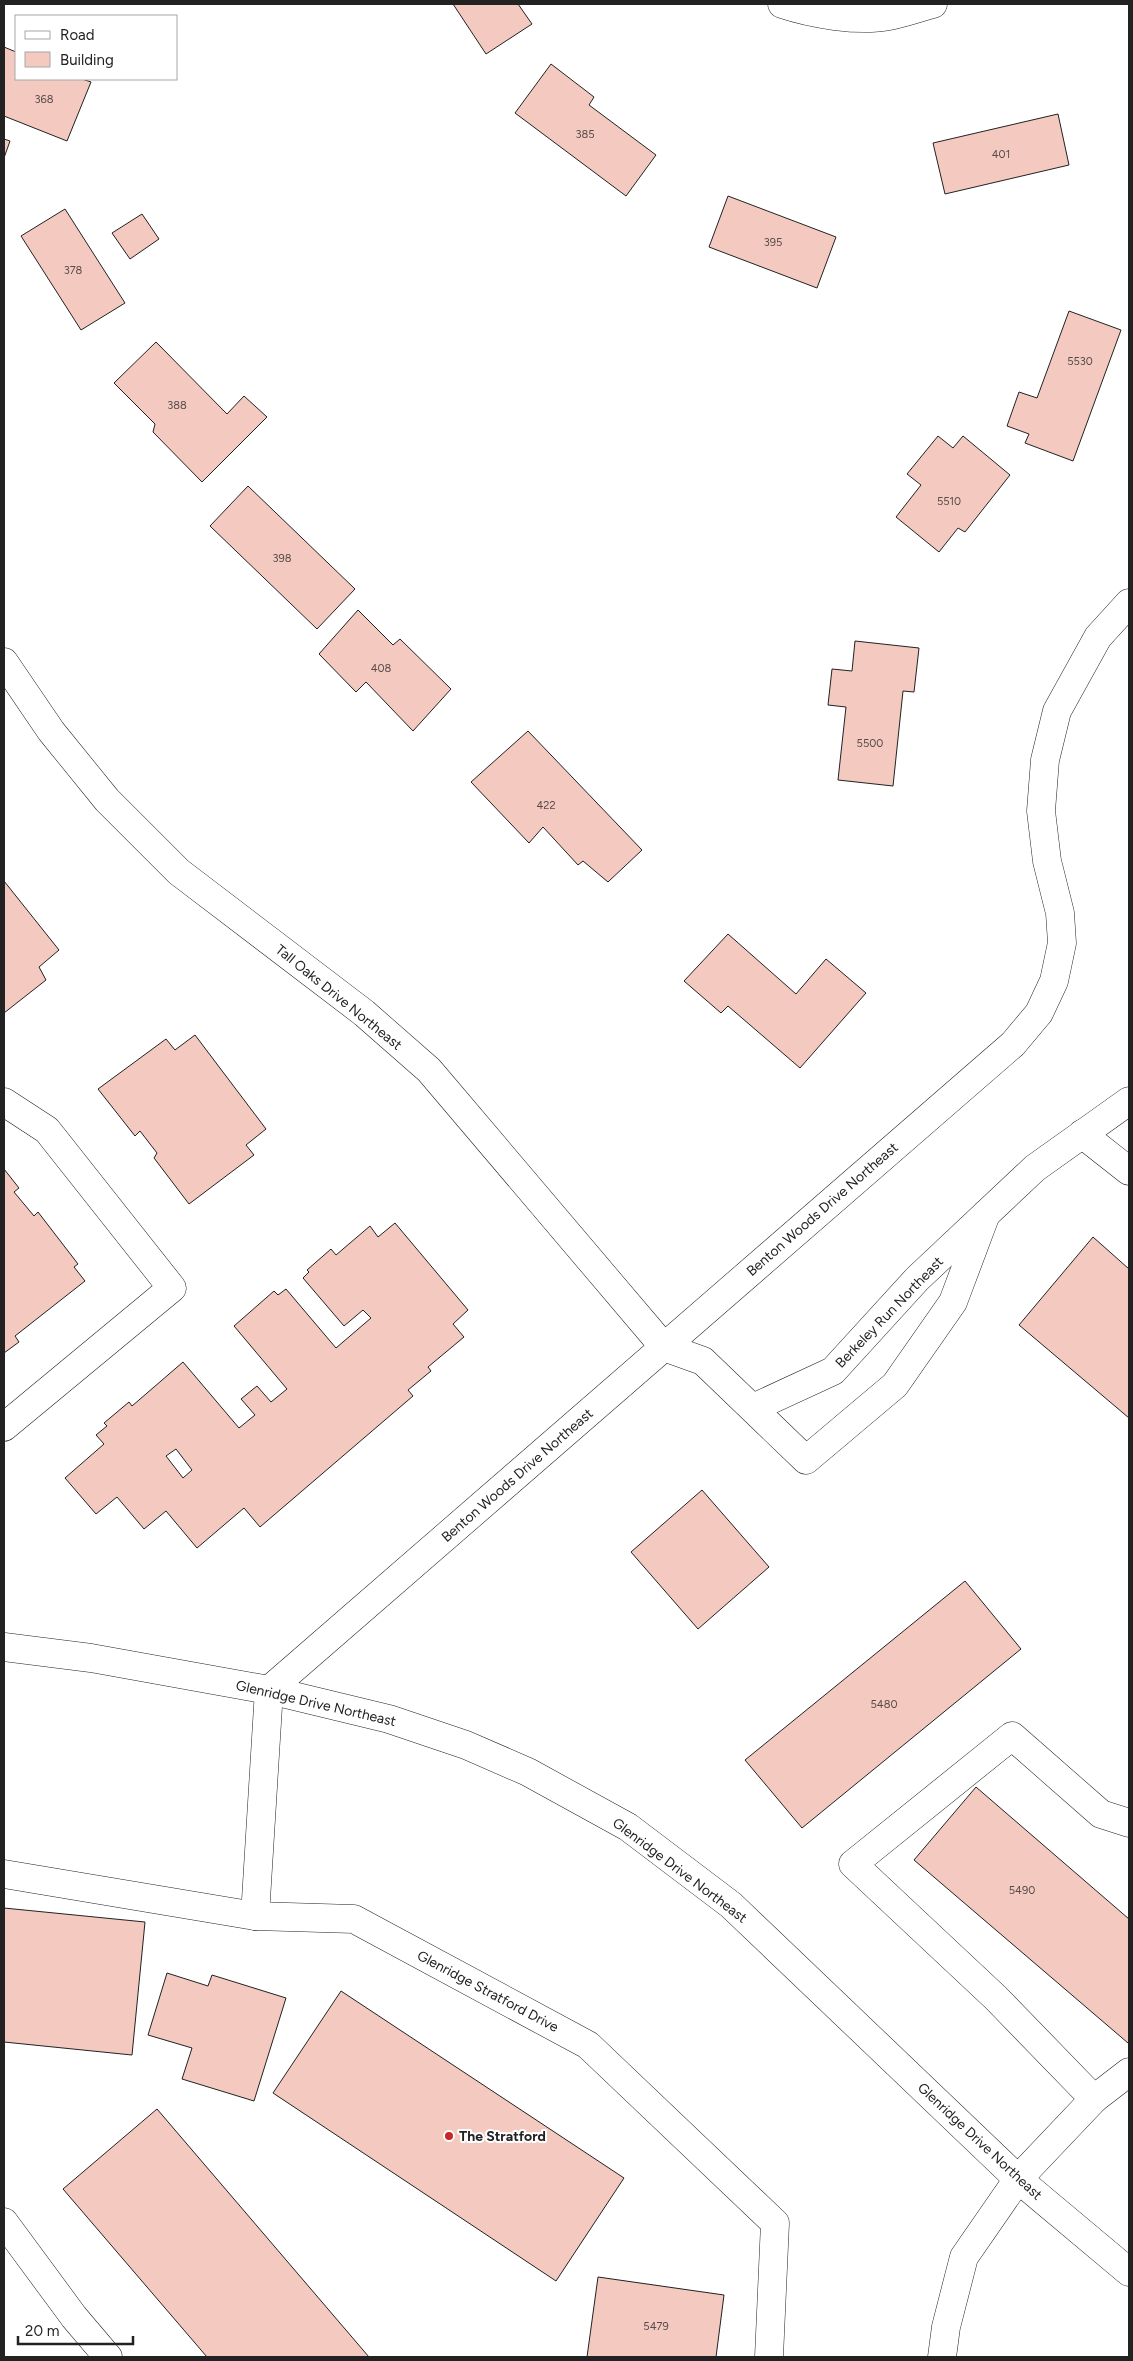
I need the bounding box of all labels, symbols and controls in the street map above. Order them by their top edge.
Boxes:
legend [15,15,178,80]
text: Road [60,26,95,44]
text: Building [60,51,114,69]
house number: 368 [35,93,54,106]
house number: 385 [575,128,595,141]
house number: 401 [992,148,1010,161]
house number: 395 [764,236,782,249]
house number: 378 [64,264,83,277]
house number: 5530 [1067,355,1093,368]
house number: 388 [167,399,187,412]
house number: 5510 [937,495,961,508]
house number: 398 [273,552,292,565]
house number: 408 [371,662,392,675]
house number: 5500 [857,737,883,750]
house number: 422 [536,799,556,812]
street label: Tall Oaks Drive Northeast [272,941,405,1054]
street label: Benton Woods Drive Northeast [743,1139,902,1280]
street label: Berkeley Run Northeast [832,1253,947,1371]
street label: Benton Woods Drive Northeast [438,1405,597,1546]
street label: Glenridge Drive Northeast [234,1677,398,1730]
house number: 5480 [871,1698,897,1711]
street label: Glenridge Drive Northeast [609,1814,750,1927]
house number: 5490 [1009,1884,1035,1897]
street label: Glenridge Stratford Drive [414,1947,562,2036]
street label: Glenridge Drive Northeast [914,2079,1045,2203]
place label: The Stratford [459,2128,546,2145]
marker: The Stratford [443,2130,455,2142]
scale bar [18,2314,132,2346]
house number: 5479 [643,2320,669,2333]
text: 20 m [25,2322,59,2340]

